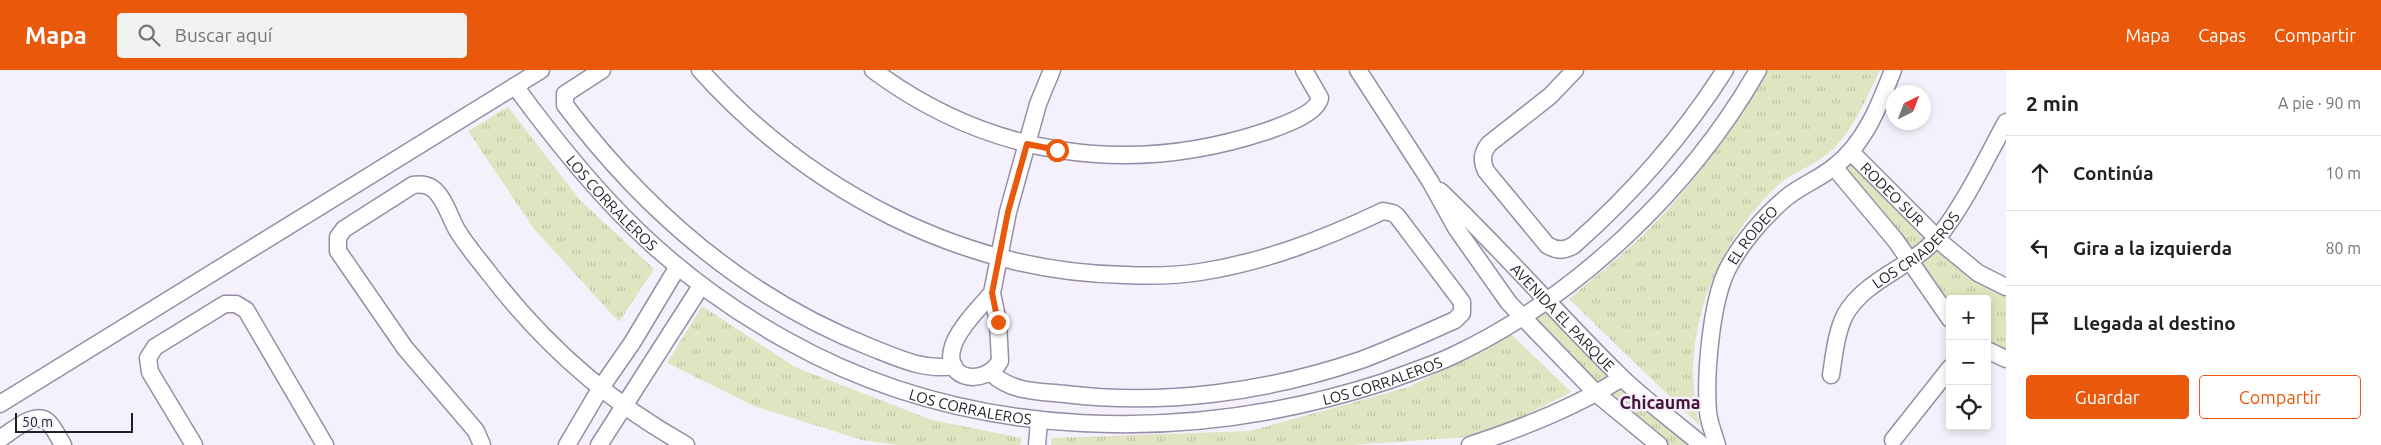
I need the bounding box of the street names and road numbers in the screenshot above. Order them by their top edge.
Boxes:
street label: LOS CORRALEROS [563,152,661,254]
street label: RODEO SUR [1858,159,1928,229]
street label: EL RODEO [1723,202,1781,267]
street label: LOS CRIADEROS [1869,208,1963,291]
street label: AVENIDA EL PARQUE [1508,260,1618,374]
street label: LOS CORRALEROS [1321,353,1445,408]
street label: LOS CORRALEROS [907,385,1033,427]

